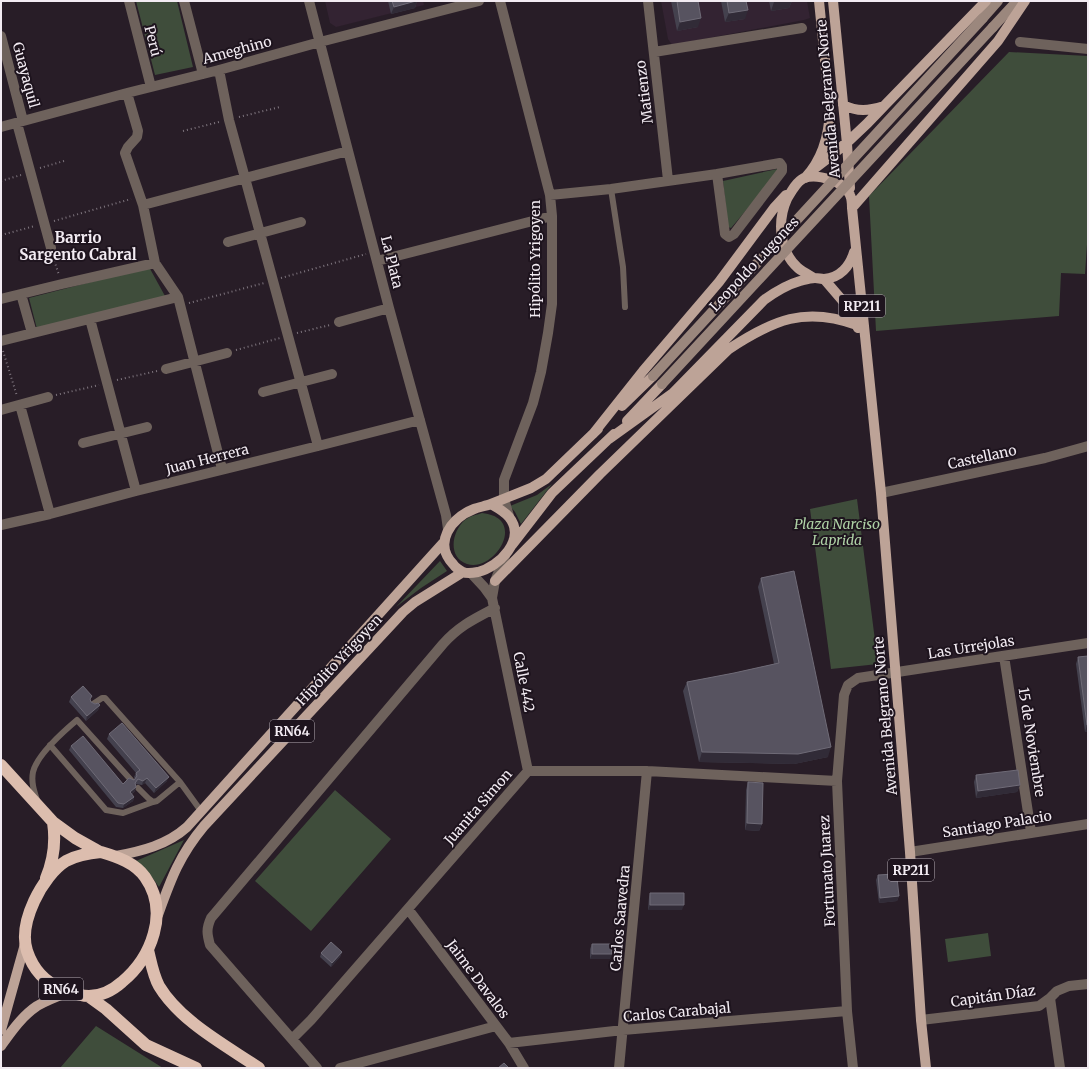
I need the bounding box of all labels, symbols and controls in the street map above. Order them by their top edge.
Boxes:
street label: Avenida Belgrano Norte [812,19,844,180]
street label: Perú [140,24,166,58]
street label: Ameghino [200,32,273,68]
street label: Guayaquil [9,40,44,111]
street label: Matienzo [631,59,657,125]
street label: Hipólito Yrigoyen [526,200,544,318]
street label: Leopoldo Lugones [705,213,803,315]
district label: Barrio Sargento Cabral [19,228,137,264]
street label: La Plata [377,234,407,291]
road number: RP211 [839,295,885,317]
street label: Juan Herrera [163,440,251,478]
street label: Castellano [946,441,1018,473]
park label: Plaza Narciso Laprida [794,515,880,549]
street label: Hipólito Yrigoyen [292,611,386,709]
street label: Las Urrejolas [926,631,1016,663]
street label: Avenida Belgrano Norte [869,636,901,797]
street label: Calle 442 [509,650,539,714]
street label: 15 de Noviembre [1014,686,1050,798]
road number: RN64 [270,720,314,742]
street label: Juanita Simon [439,765,516,849]
street label: Santiago Palacio [941,806,1053,842]
street label: Fortunato Juarez [815,814,839,927]
road number: RP211 [888,859,934,881]
street label: Carlos Saavedra [606,864,634,972]
street label: Jaime Davalos [442,935,514,1022]
road number: RN64 [39,978,83,1000]
street label: Capitán Díaz [950,981,1037,1011]
street label: Carlos Carabajal [623,998,732,1026]

